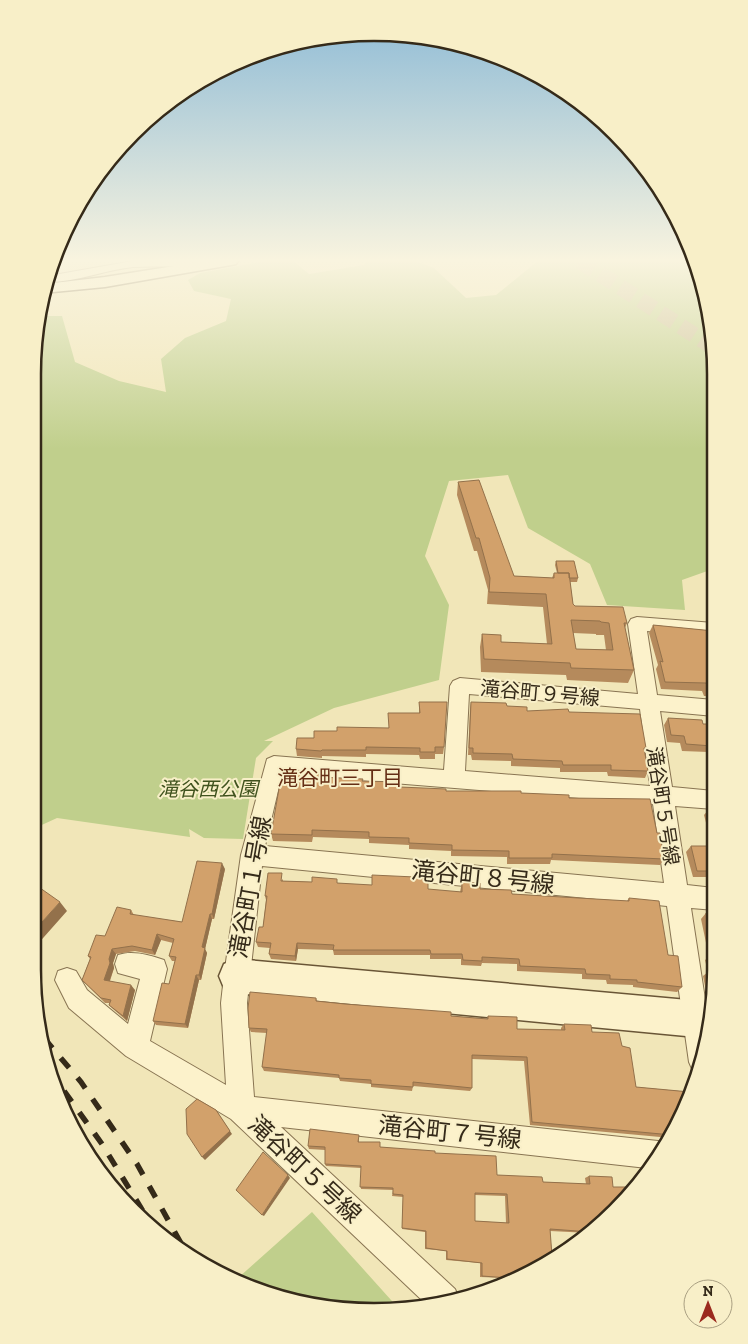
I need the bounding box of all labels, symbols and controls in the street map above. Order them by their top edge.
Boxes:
street label: 滝谷町９号線 [479,676,601,710]
street label: 滝谷町５号線 [642,745,684,867]
district label: 滝谷町三丁目 [277,765,403,790]
park label: 滝谷西公園 [158,777,261,801]
street label: 滝谷町１号線 [223,814,277,960]
street label: 滝谷町８号線 [410,855,556,899]
street label: 滝谷町５号線 [242,1109,368,1229]
street label: 滝谷町７号線 [377,1110,523,1154]
north arrow [683,1279,733,1329]
text: N [703,1283,714,1300]

